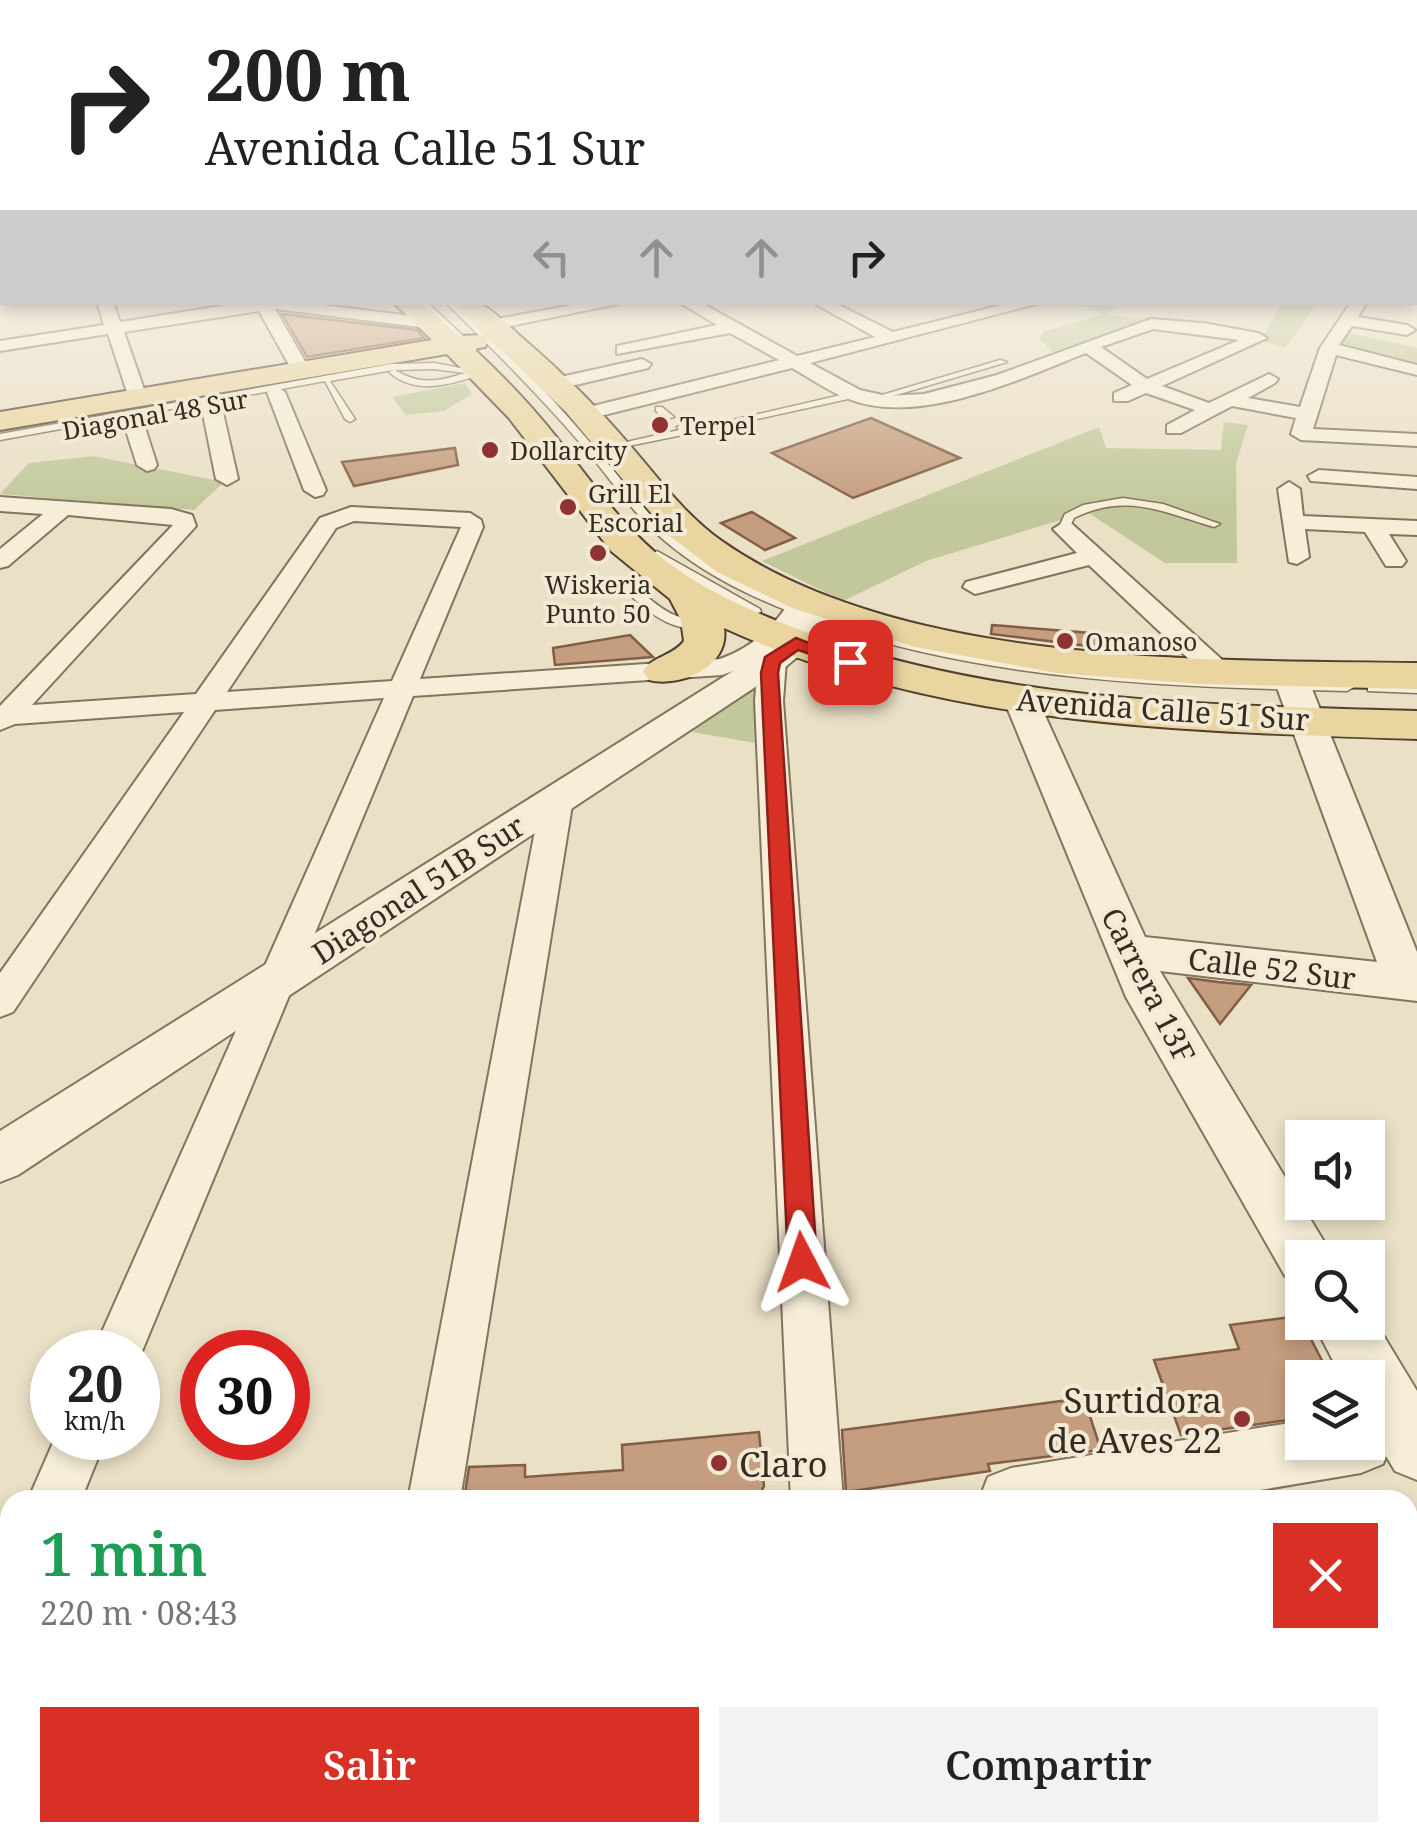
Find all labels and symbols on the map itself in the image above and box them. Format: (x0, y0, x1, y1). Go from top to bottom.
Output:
street label: Diagonal 48 Sur (59, 381, 251, 447)
place label: Terpel (680, 408, 756, 442)
marker: Terpel (649, 414, 671, 436)
place label: Dollarcity (510, 433, 628, 467)
marker: Dollarcity (479, 439, 501, 461)
place label: Grill El Escorial (588, 476, 683, 539)
marker: Grill El Escorial (557, 496, 579, 518)
marker: Wiskeria Punto 50 (587, 542, 609, 564)
place label: Wiskeria Punto 50 (545, 567, 651, 630)
pin (808, 620, 893, 705)
place label: Omanoso (1085, 624, 1198, 658)
marker: Omanoso (1054, 630, 1076, 652)
street label: Avenida Calle 51 Sur (1015, 678, 1311, 740)
street label: Diagonal 51B Sur (304, 805, 532, 973)
street label: Carrera 13F (1092, 900, 1206, 1070)
street label: Calle 52 Sur (1186, 937, 1358, 999)
position arrow (750, 1210, 854, 1314)
speed limit sign: 30 (180, 1330, 310, 1460)
place label: Surtidora de Aves 22 (1047, 1376, 1222, 1463)
marker: Surtidora de Aves 22 (1231, 1408, 1253, 1430)
place label: Claro (739, 1440, 828, 1487)
marker: Claro (708, 1452, 730, 1474)

